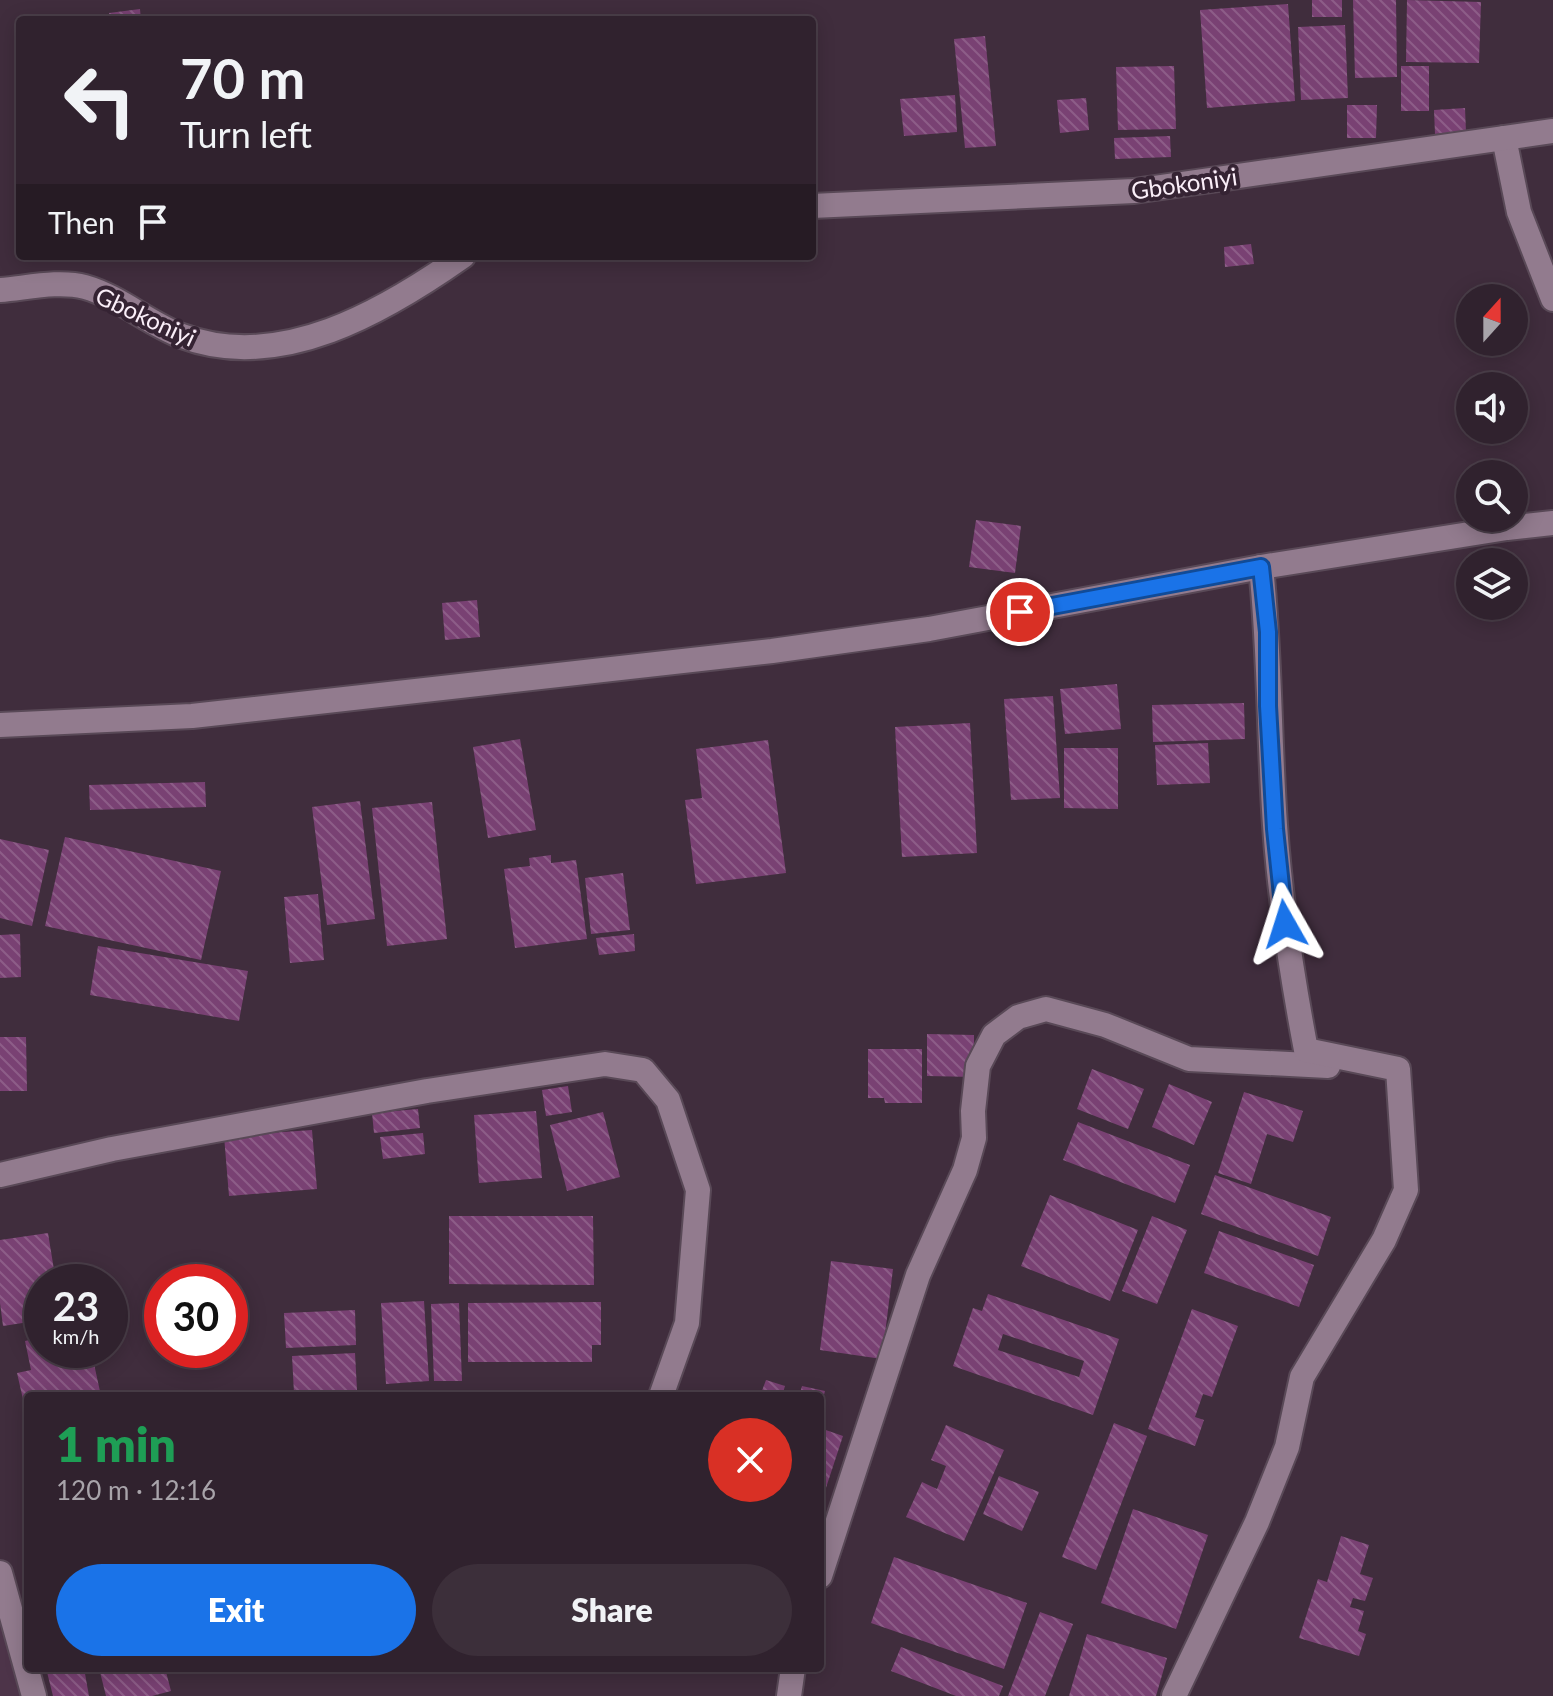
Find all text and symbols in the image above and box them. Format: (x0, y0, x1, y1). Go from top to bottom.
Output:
text: 70 m (180, 44, 305, 111)
icon: left (48, 48, 152, 152)
text: Turn left (180, 112, 312, 156)
street label: Gbokoniyi (1129, 161, 1239, 205)
icon: arrive (131, 200, 175, 244)
text: Then (48, 204, 115, 240)
street label: Gbokoniyi (91, 280, 201, 352)
north arrow (1456, 284, 1528, 356)
map controls (1456, 284, 1528, 620)
button: sound (1456, 372, 1528, 444)
button: search (1456, 460, 1528, 532)
button: layers (1456, 548, 1528, 620)
pin (986, 578, 1054, 646)
icon: arrive (998, 590, 1042, 634)
position arrow (1243, 882, 1327, 966)
speed limit sign: 30 (144, 1264, 248, 1368)
text: 23 (53, 1282, 99, 1330)
text: km/h (53, 1324, 99, 1348)
text: 1 min (56, 1415, 176, 1472)
button: close (708, 1418, 792, 1502)
text: 120 m · 12:16 (56, 1474, 216, 1506)
button: Exit (56, 1564, 416, 1656)
button: Share (432, 1564, 792, 1656)

